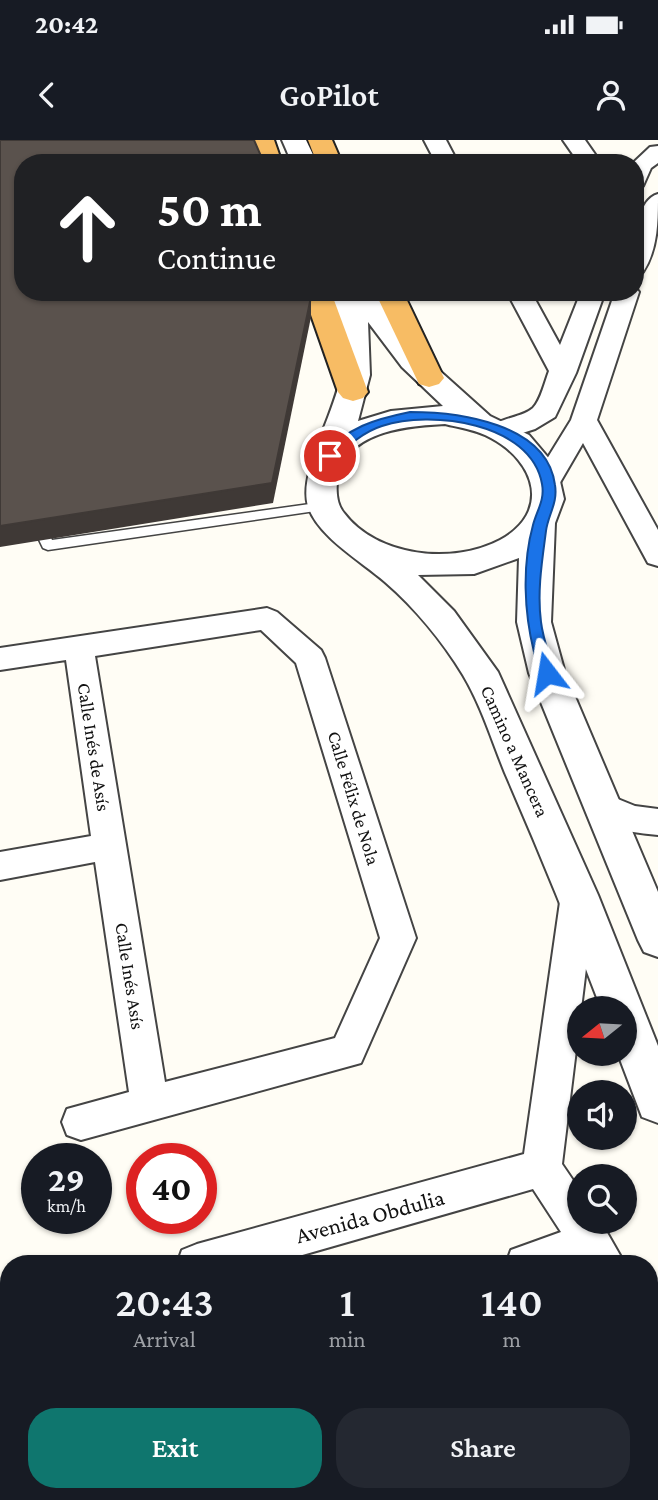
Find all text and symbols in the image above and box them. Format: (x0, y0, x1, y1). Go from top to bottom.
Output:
text: 20:42 (35, 10, 98, 39)
icon: back (28, 76, 66, 114)
icon: person (592, 76, 630, 114)
text: GoPilot (279, 77, 379, 113)
icon: ahead (42, 182, 133, 273)
text: 50 m (157, 182, 262, 237)
text: Continue (157, 240, 276, 276)
pin (300, 426, 360, 486)
icon: arrive (311, 437, 349, 475)
position arrow (510, 636, 584, 710)
street label: Calle Inés de Asís (73, 681, 115, 813)
street label: Camino a Mancera (477, 682, 554, 820)
street label: Calle Félix de Nola (324, 728, 384, 868)
street label: Calle Inés Asís (111, 921, 149, 1031)
north arrow (567, 996, 637, 1066)
map controls (567, 996, 637, 1234)
button: sound (567, 1080, 637, 1150)
speed limit sign: 40 (126, 1143, 217, 1234)
text: 29 (48, 1160, 85, 1199)
button: search (567, 1164, 637, 1234)
street label: Avenida Obdulia (293, 1184, 447, 1248)
text: km/h (47, 1196, 86, 1216)
text: 20:43 (115, 1278, 214, 1325)
text: 1 (340, 1278, 355, 1325)
text: 140 (481, 1278, 543, 1325)
text: Arrival (133, 1326, 196, 1352)
text: min (329, 1326, 366, 1352)
text: m (503, 1326, 521, 1352)
button: Exit (28, 1408, 322, 1488)
button: Share (336, 1408, 630, 1488)

